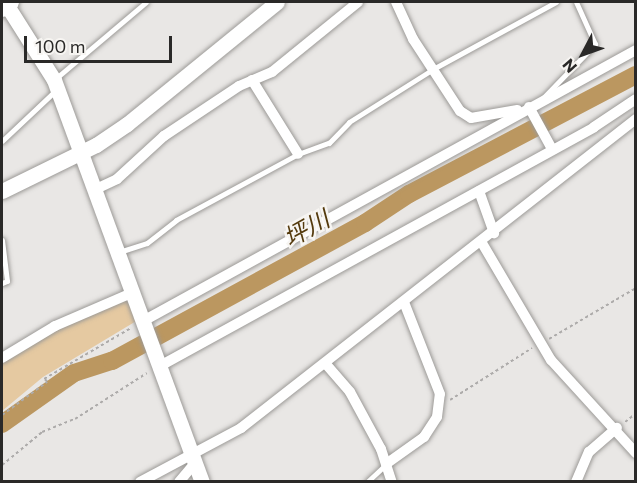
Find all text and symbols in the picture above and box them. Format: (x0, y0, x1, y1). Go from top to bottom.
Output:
scale bar (27, 24, 176, 62)
north arrow (553, 24, 613, 84)
text: 100 m (35, 35, 85, 57)
text: N (558, 55, 580, 77)
water label: 坪川 (278, 204, 334, 252)

